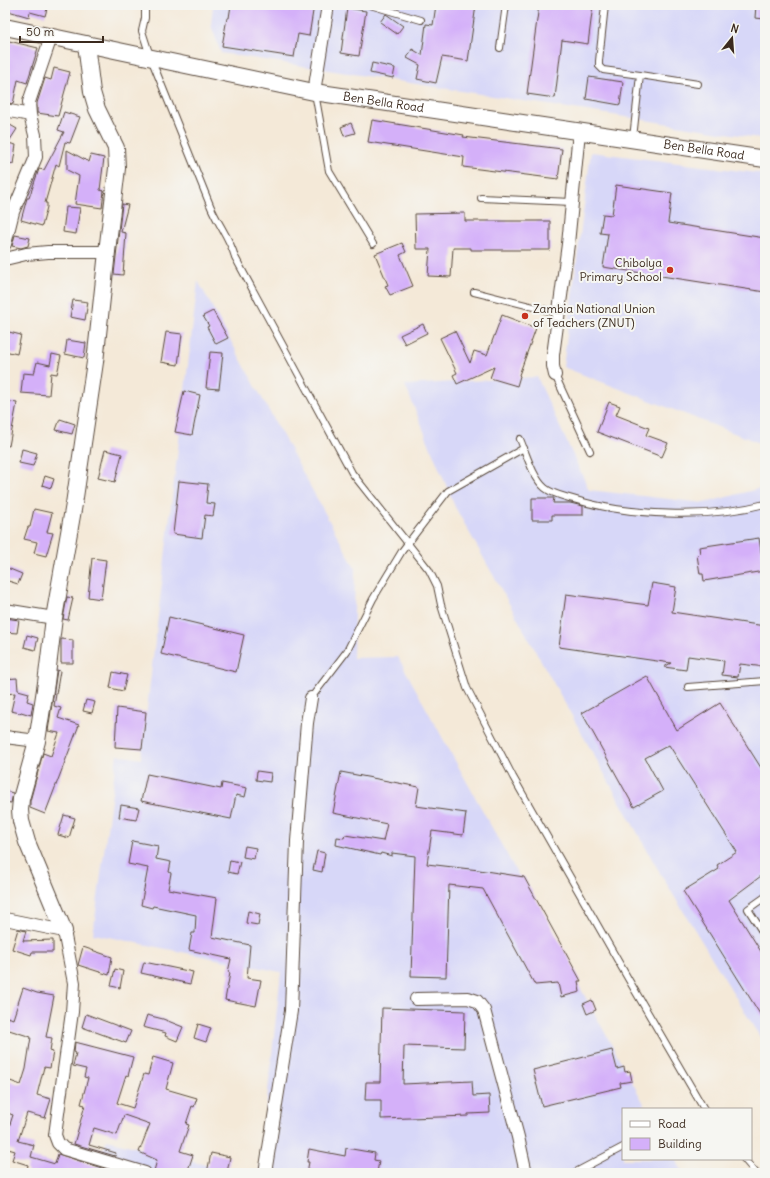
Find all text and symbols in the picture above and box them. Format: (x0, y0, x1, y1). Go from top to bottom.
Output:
scale bar (20, 18, 103, 44)
north arrow (712, 18, 752, 58)
text: N (729, 21, 741, 36)
text: 50 m (26, 24, 55, 39)
street label: Ben Bella Road (342, 88, 425, 115)
street label: Ben Bella Road (662, 136, 746, 163)
place label: Chibolya Primary School (579, 255, 662, 284)
marker: Chibolya Primary School (665, 265, 675, 275)
place label: Zambia National Union of Teachers (ZNUT) (533, 301, 655, 330)
marker: Zambia National Union of Teachers (ZNUT) (520, 311, 530, 321)
legend (622, 1108, 752, 1160)
text: Road (658, 1116, 686, 1131)
text: Building (658, 1136, 702, 1151)

